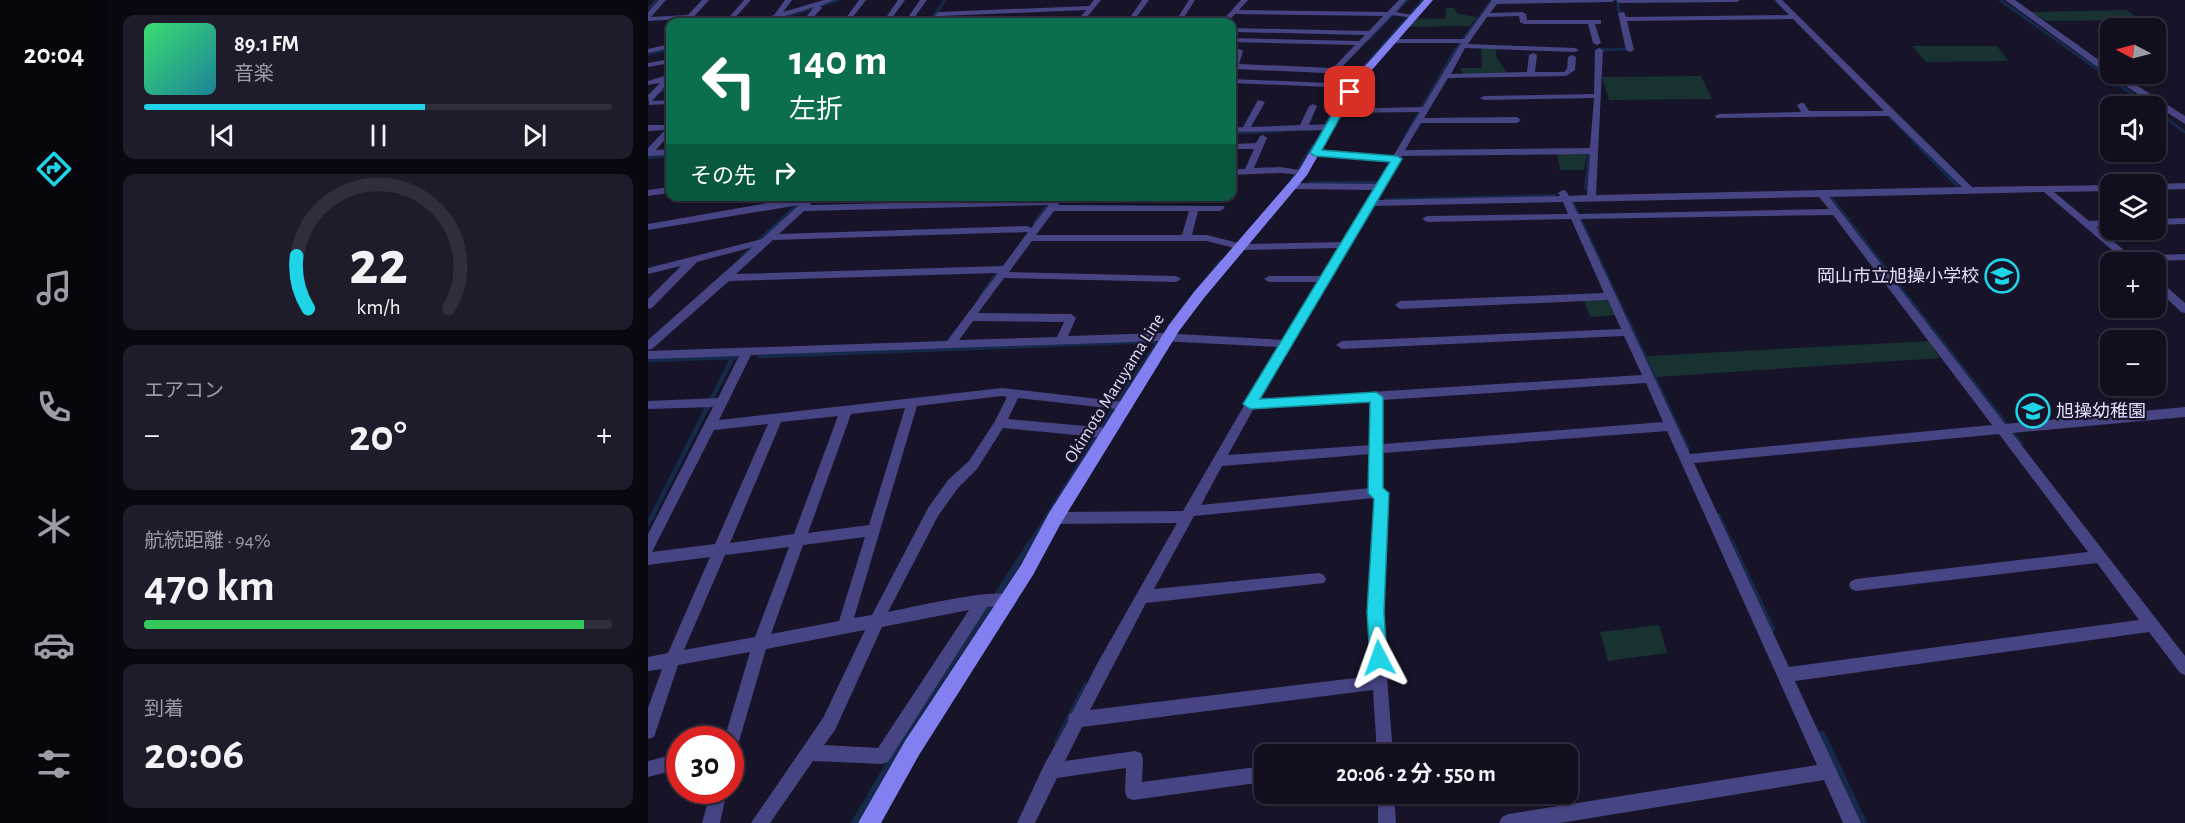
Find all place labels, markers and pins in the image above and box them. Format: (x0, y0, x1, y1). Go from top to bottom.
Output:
pin (1324, 66, 1375, 117)
school or university icon: 岡山市立旭操小学校 (1984, 258, 2020, 294)
place label: 岡山市立旭操小学校 (1817, 266, 1979, 286)
school or university icon: 旭操幼稚園 (2015, 393, 2051, 429)
place label: 旭操幼稚園 (2056, 401, 2146, 421)

